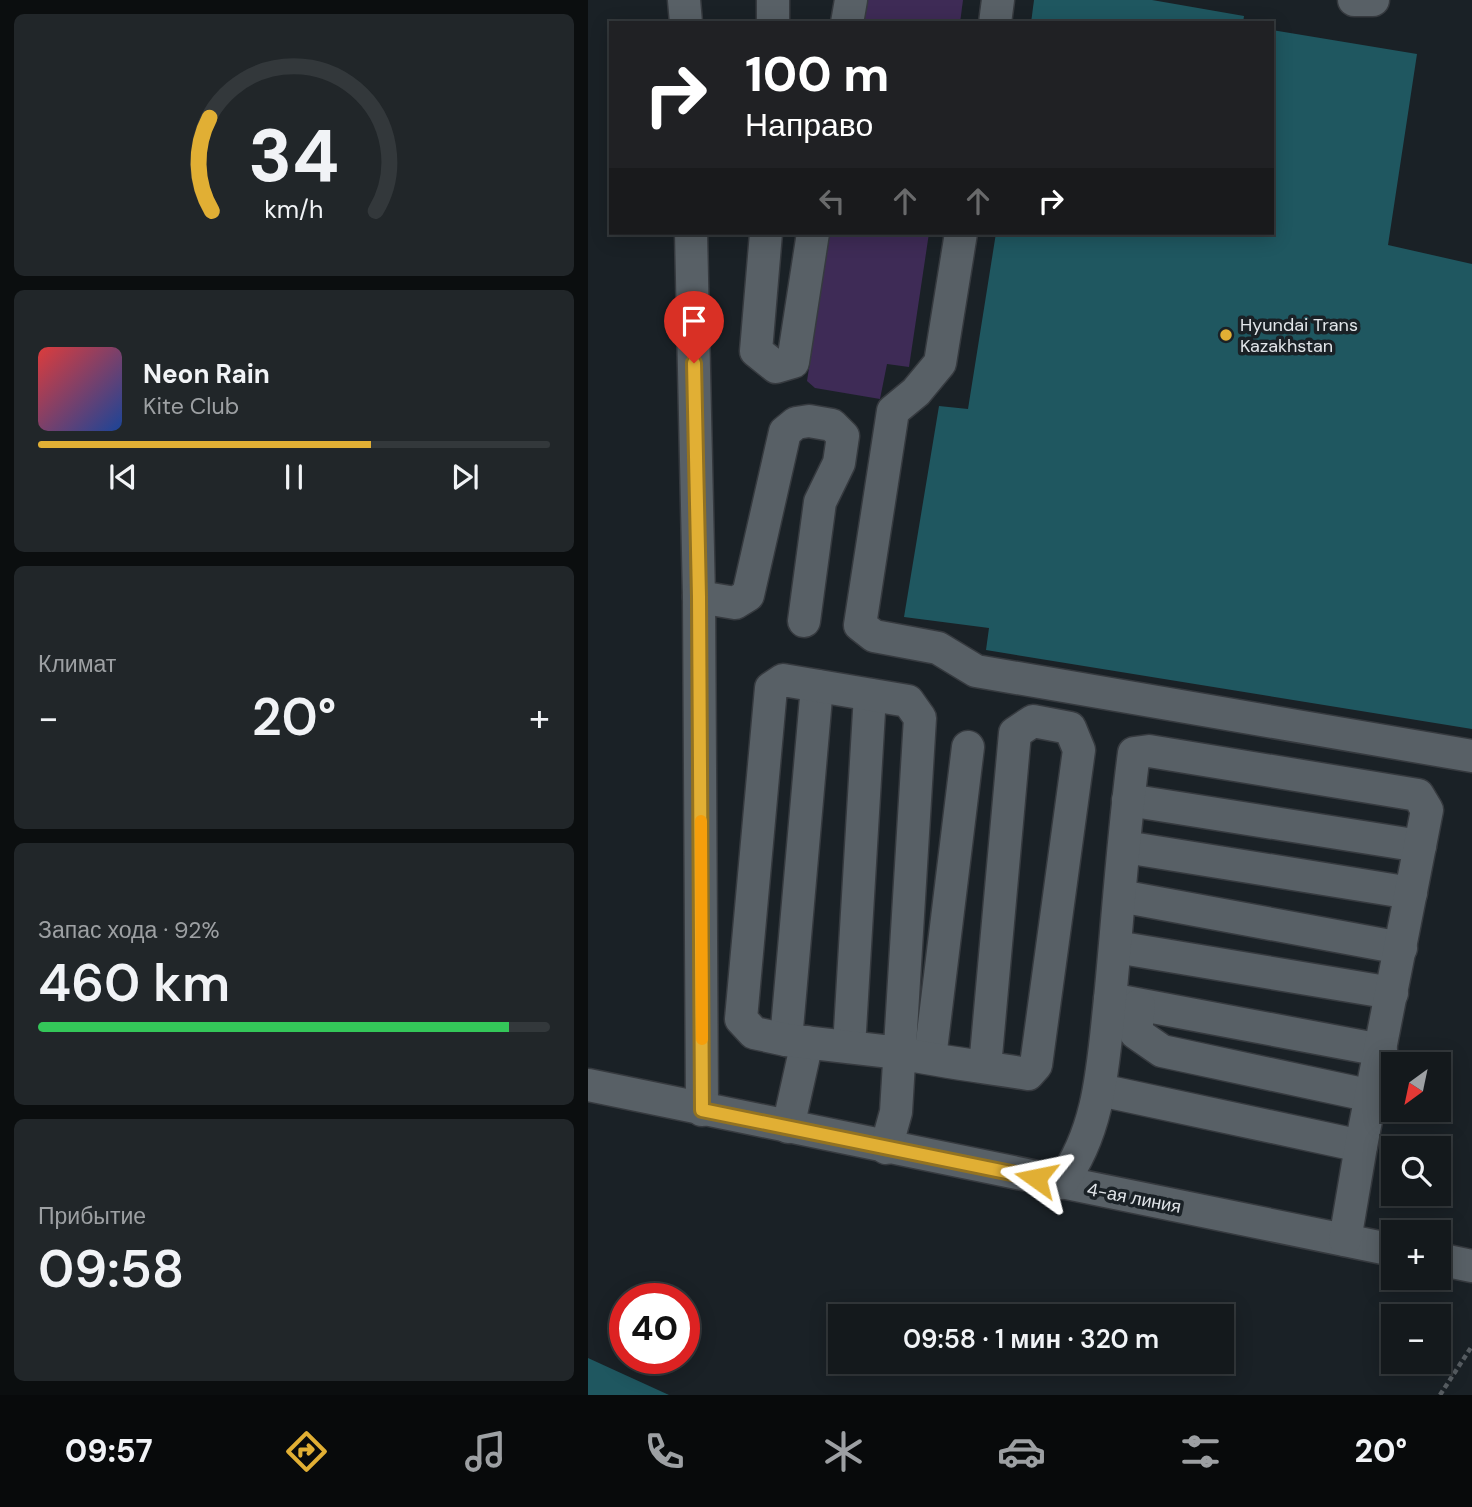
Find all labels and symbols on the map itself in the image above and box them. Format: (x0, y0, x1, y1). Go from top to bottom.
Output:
pin (664, 291, 724, 363)
place label: Hyundai Trans Kazakhstan (1240, 313, 1358, 358)
marker: Hyundai Trans Kazakhstan (1218, 327, 1234, 343)
north arrow (1381, 1052, 1451, 1122)
position arrow (999, 1141, 1073, 1215)
street label: 4-ая линия (1085, 1177, 1183, 1219)
speed limit sign: 40 (609, 1283, 700, 1374)

